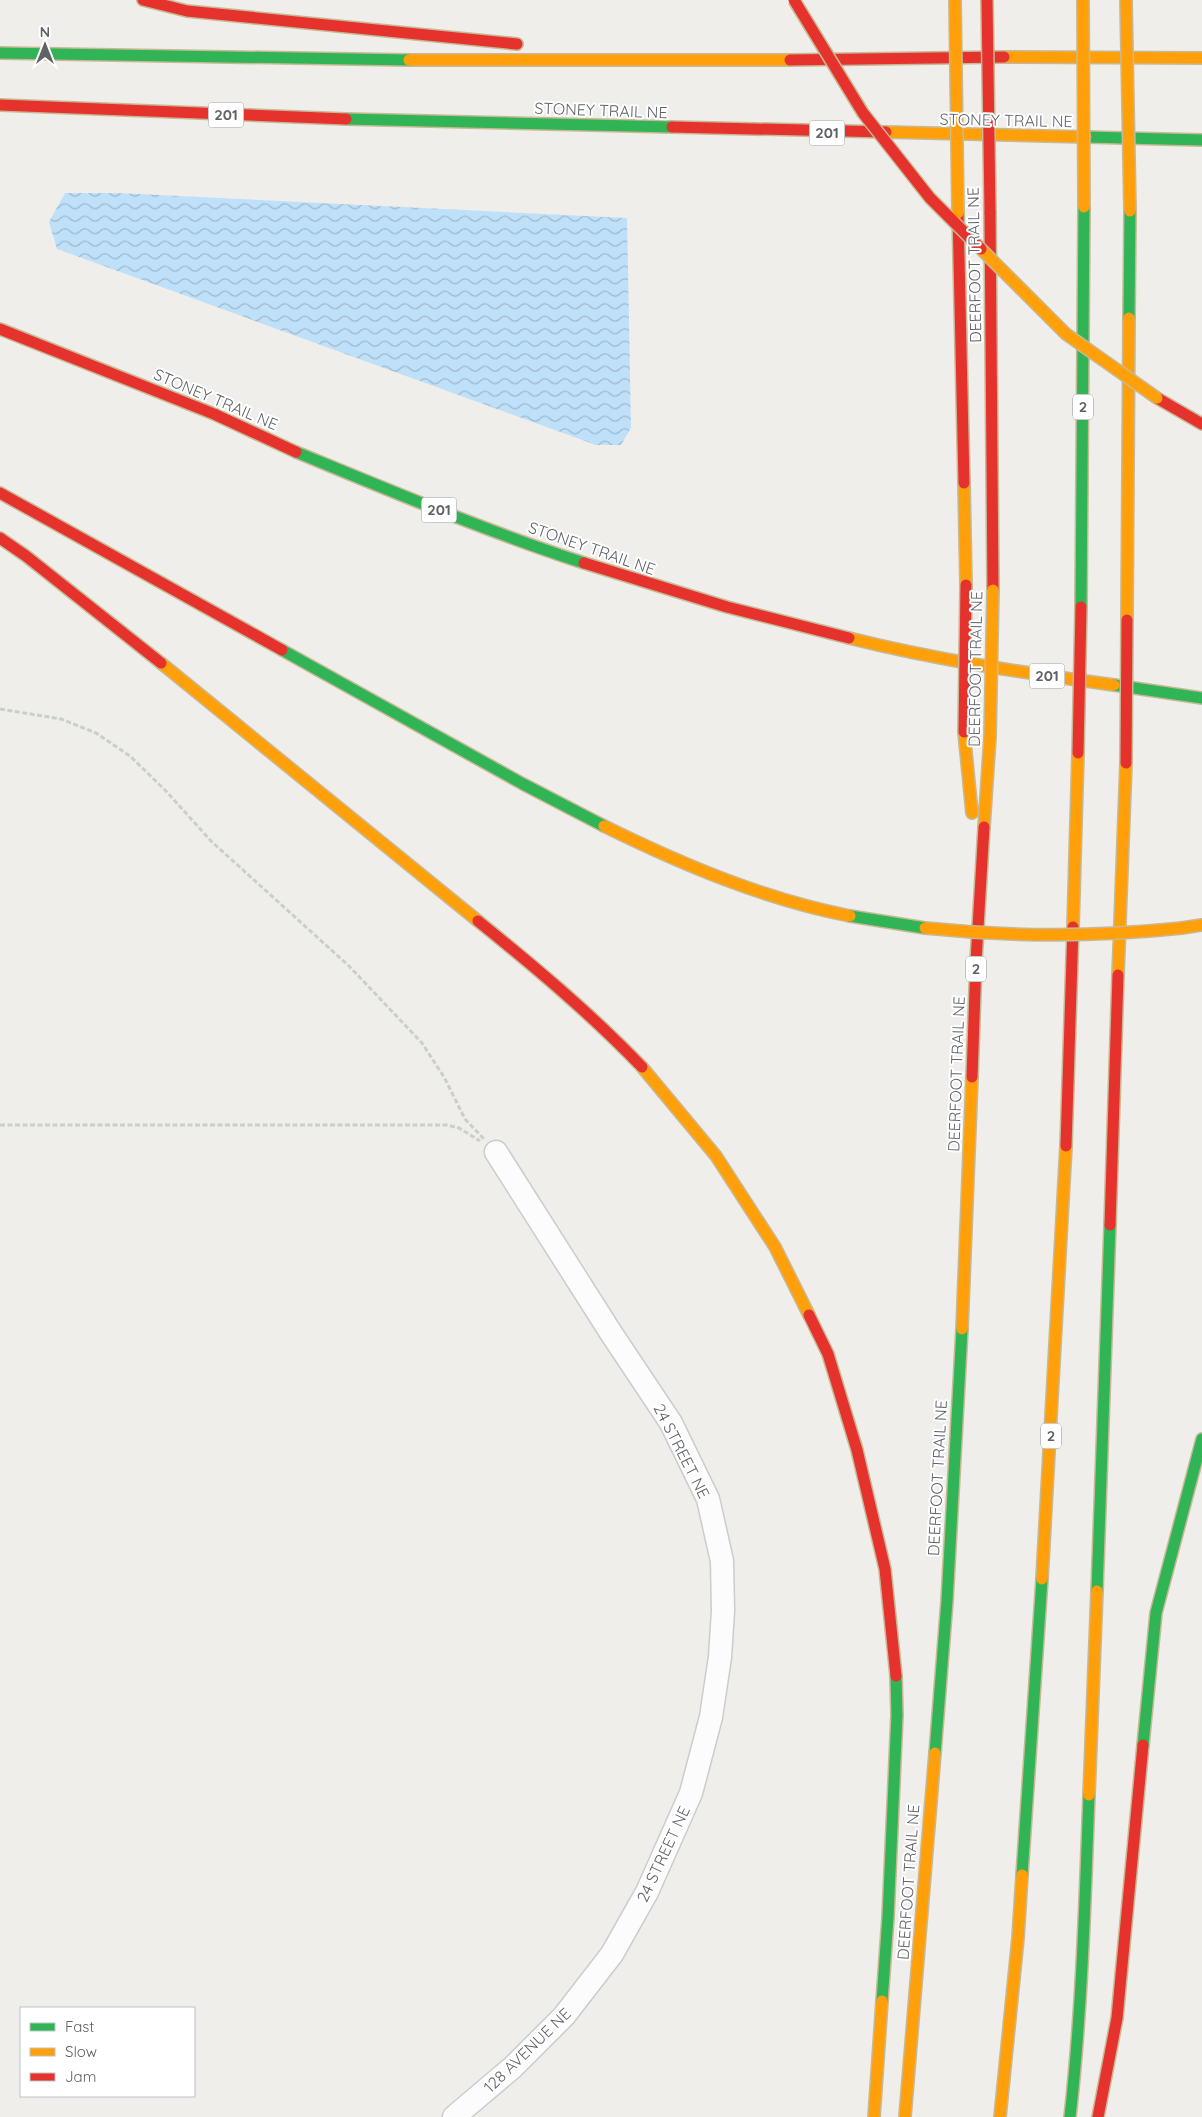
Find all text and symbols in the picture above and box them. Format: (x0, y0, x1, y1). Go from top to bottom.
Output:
north arrow (20, 20, 70, 70)
text: N (40, 23, 50, 41)
street label: STONEY TRAIL NE (534, 98, 668, 122)
road number: 201 (208, 102, 244, 128)
street label: STONEY TRAIL NE (939, 109, 1073, 131)
road number: 201 (810, 120, 844, 146)
street label: DEERFOOT TRAIL NE (963, 187, 985, 343)
street label: STONEY TRAIL NE (151, 364, 281, 434)
road number: 2 (1073, 394, 1093, 420)
road number: 201 (422, 498, 456, 522)
street label: STONEY TRAIL NE (526, 517, 658, 579)
street label: DEERFOOT TRAIL NE (964, 591, 986, 747)
road number: 201 (1030, 664, 1064, 688)
road number: 2 (966, 956, 986, 982)
street label: DEERFOOT TRAIL NE (943, 996, 969, 1152)
street label: 24 STREET NE (650, 1400, 714, 1502)
street label: DEERFOOT TRAIL NE (923, 1400, 951, 1556)
road number: 2 (1041, 1424, 1061, 1448)
street label: 24 STREET NE (632, 1803, 694, 1905)
street label: DEERFOOT TRAIL NE (893, 1804, 923, 1960)
street label: 128 AVENUE NE (479, 2003, 575, 2097)
legend (20, 2007, 195, 2097)
text: Fast (65, 2017, 94, 2036)
text: Slow (65, 2042, 97, 2061)
text: Jam (65, 2067, 96, 2086)

